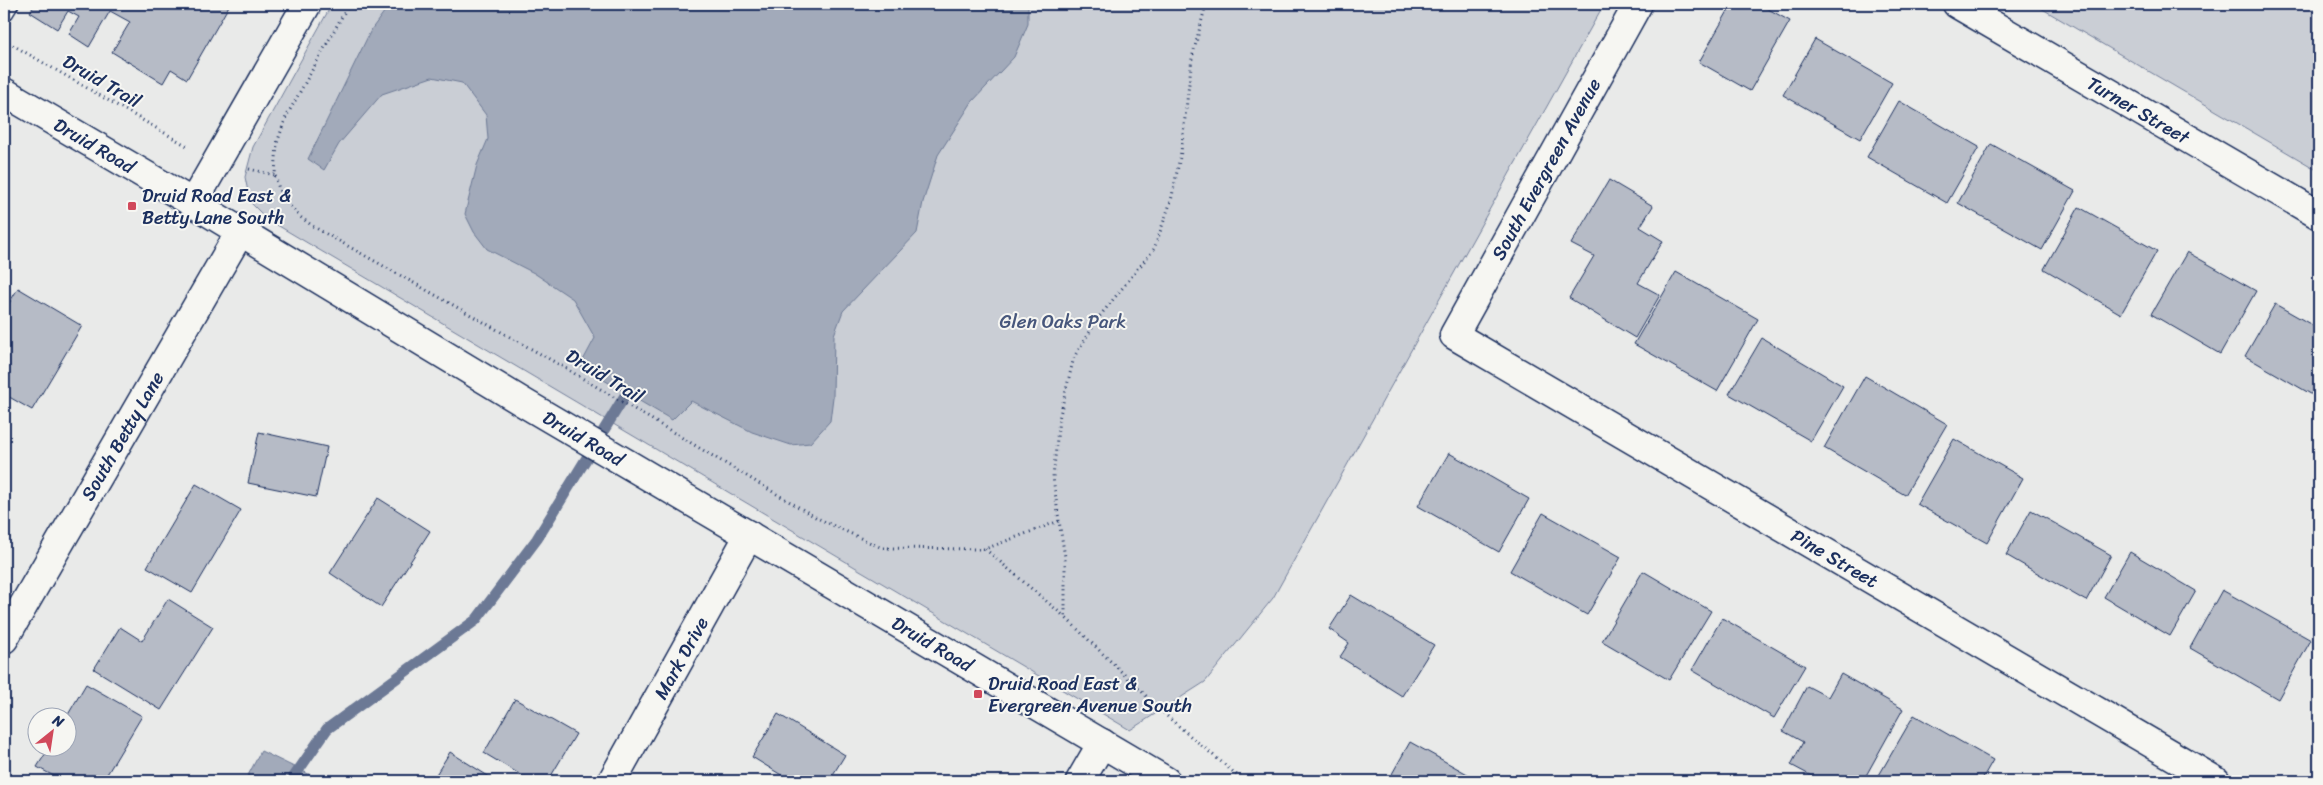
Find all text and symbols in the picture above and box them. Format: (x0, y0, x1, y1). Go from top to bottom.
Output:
street label: Druid Trail (56, 45, 148, 117)
street label: Turner Street (2081, 67, 2197, 153)
street label: South Evergreen Avenue (1482, 72, 1610, 266)
street label: Druid Road (47, 108, 143, 183)
place label: Druid Road East & Betty Lane South (142, 179, 291, 234)
marker: Druid Road East & Betty Lane South (126, 200, 138, 212)
park label: Glen Oaks Park (1000, 305, 1126, 338)
street label: Druid Trail (559, 340, 651, 413)
street label: South Betty Lane (71, 364, 173, 507)
street label: Druid Road (536, 401, 632, 476)
street label: Pine Street (1785, 519, 1885, 597)
street label: Druid Road (885, 606, 981, 682)
street label: Mark Drive (644, 610, 717, 705)
place label: Druid Road East & Evergreen Avenue South (988, 667, 1192, 722)
marker: Druid Road East & Evergreen Avenue South (972, 688, 984, 700)
text: N (47, 707, 69, 735)
north arrow (28, 708, 78, 758)

